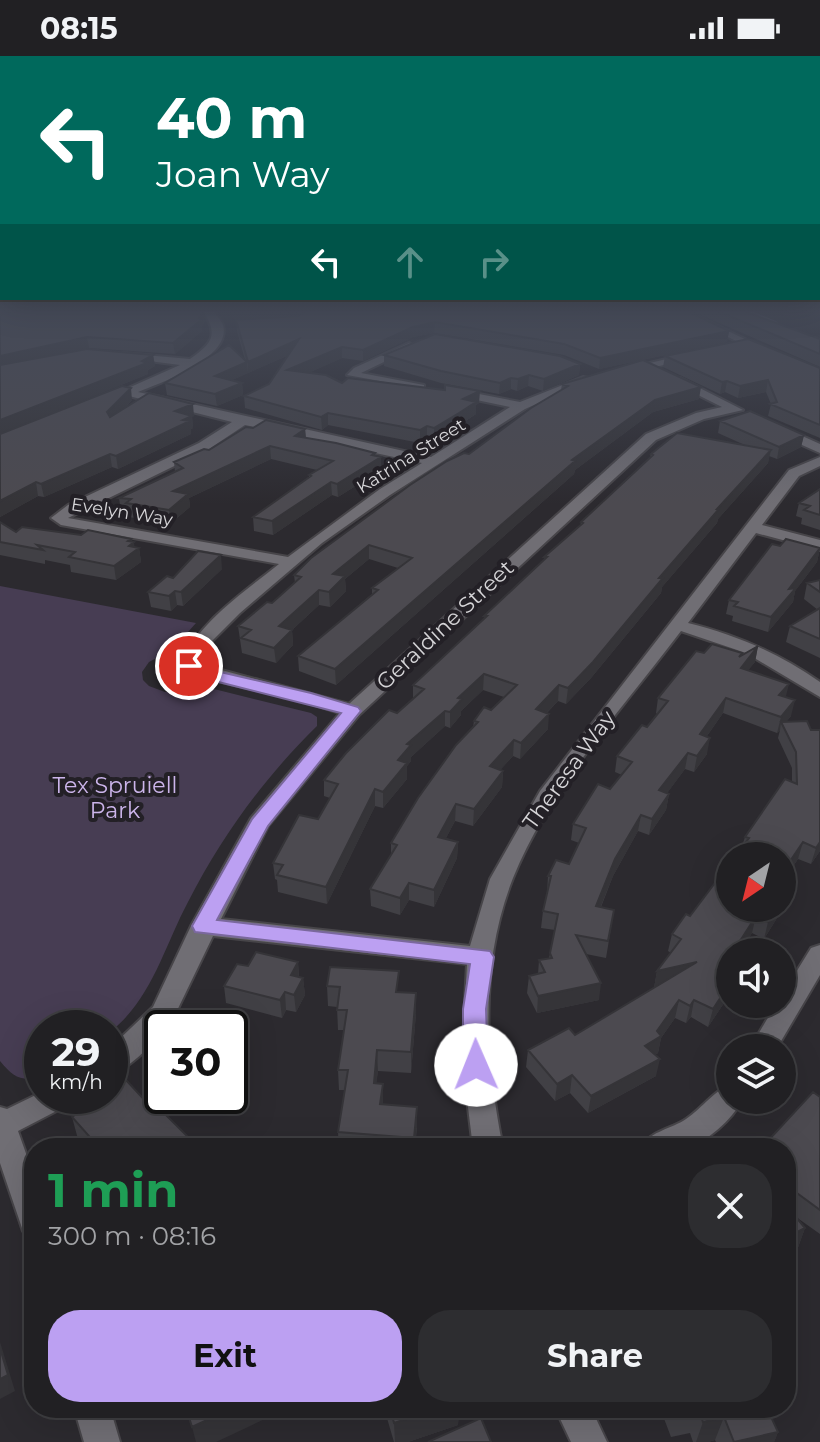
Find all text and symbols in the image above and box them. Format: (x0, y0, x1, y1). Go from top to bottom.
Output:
text: 08:15 (40, 10, 118, 47)
text: 40 m (156, 84, 307, 152)
icon: left (24, 88, 128, 192)
text: Joan Way (156, 152, 330, 196)
icon: left (304, 240, 348, 284)
icon: ahead (388, 240, 432, 284)
icon: right (472, 240, 516, 284)
street label: Katrina Street (352, 414, 470, 498)
street label: Evelyn Way (70, 493, 175, 531)
street label: Geraldine Street (371, 554, 519, 696)
pin (155, 632, 223, 700)
icon: arrive (167, 644, 211, 688)
street label: Theresa Way (517, 705, 621, 834)
park label: Tex Spruiell Park (53, 772, 177, 824)
north arrow (716, 842, 796, 922)
map controls (716, 842, 796, 1114)
button: sound (716, 938, 796, 1018)
speed limit sign: 30 (144, 1010, 248, 1114)
position arrow (434, 1023, 518, 1107)
text: 29 (51, 1027, 101, 1076)
button: layers (716, 1034, 796, 1114)
text: km/h (49, 1070, 103, 1094)
text: 1 min (48, 1161, 178, 1219)
button: close (688, 1164, 772, 1248)
text: 300 m · 08:16 (48, 1220, 216, 1252)
button: Exit (48, 1310, 402, 1402)
button: Share (418, 1310, 772, 1402)

